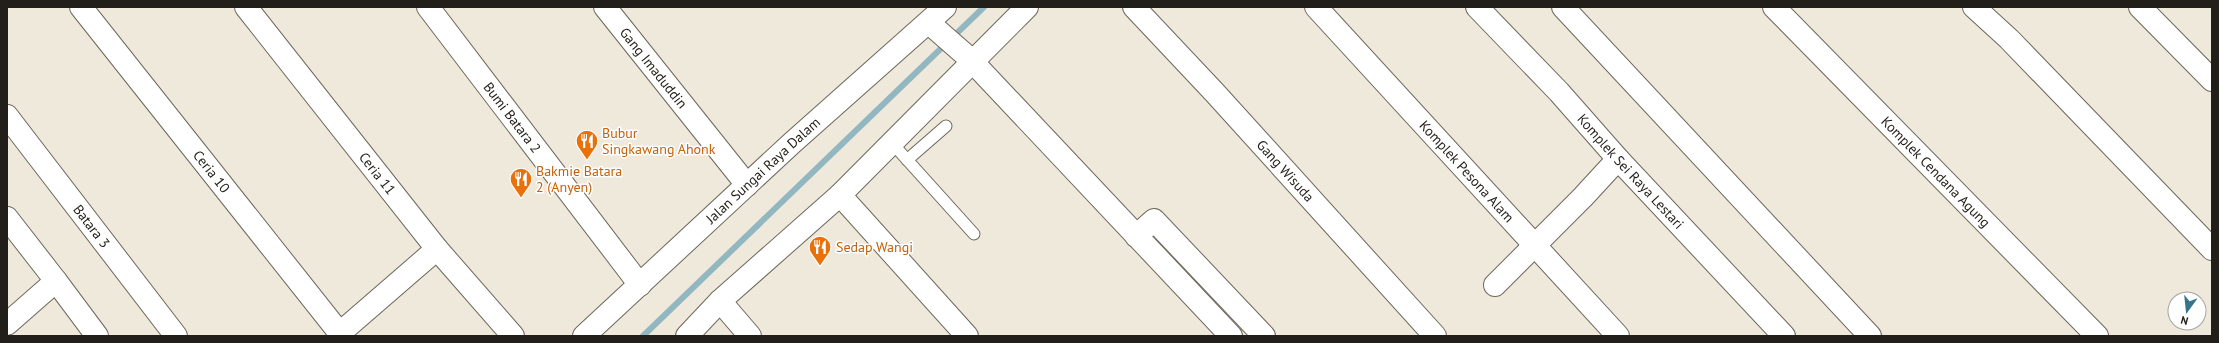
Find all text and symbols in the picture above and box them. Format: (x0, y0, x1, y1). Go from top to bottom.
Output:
street label: Gang Imaduddin (616, 24, 691, 112)
street label: Bumi Batara 2 (479, 78, 545, 157)
street label: Komplek Sei Raya Lestari (1573, 110, 1688, 233)
street label: Komplek Cendana Agung (1877, 112, 1994, 231)
street label: Jalan Sungai Raya Dalam (701, 113, 824, 228)
street label: Komplek Pesona Alam (1416, 117, 1518, 226)
place label: Bubur Singkawang Ahonk (602, 124, 716, 158)
restaurant icon: Bubur Singkawang Ahonk (574, 128, 600, 161)
street label: Gang Wisuda (1253, 136, 1318, 206)
street label: Ceria 10 (189, 147, 234, 197)
street label: Ceria 11 (355, 149, 400, 198)
place label: Bakmie Batara 2 (Anyen) (536, 162, 622, 196)
restaurant icon: Bakmie Batara 2 (Anyen) (508, 166, 534, 199)
street label: Batara 3 (69, 201, 114, 252)
restaurant icon: Sedap Wangi (807, 234, 833, 267)
place label: Sedap Wangi (836, 238, 913, 256)
north arrow (2167, 291, 2207, 331)
text: N (2179, 313, 2190, 328)

